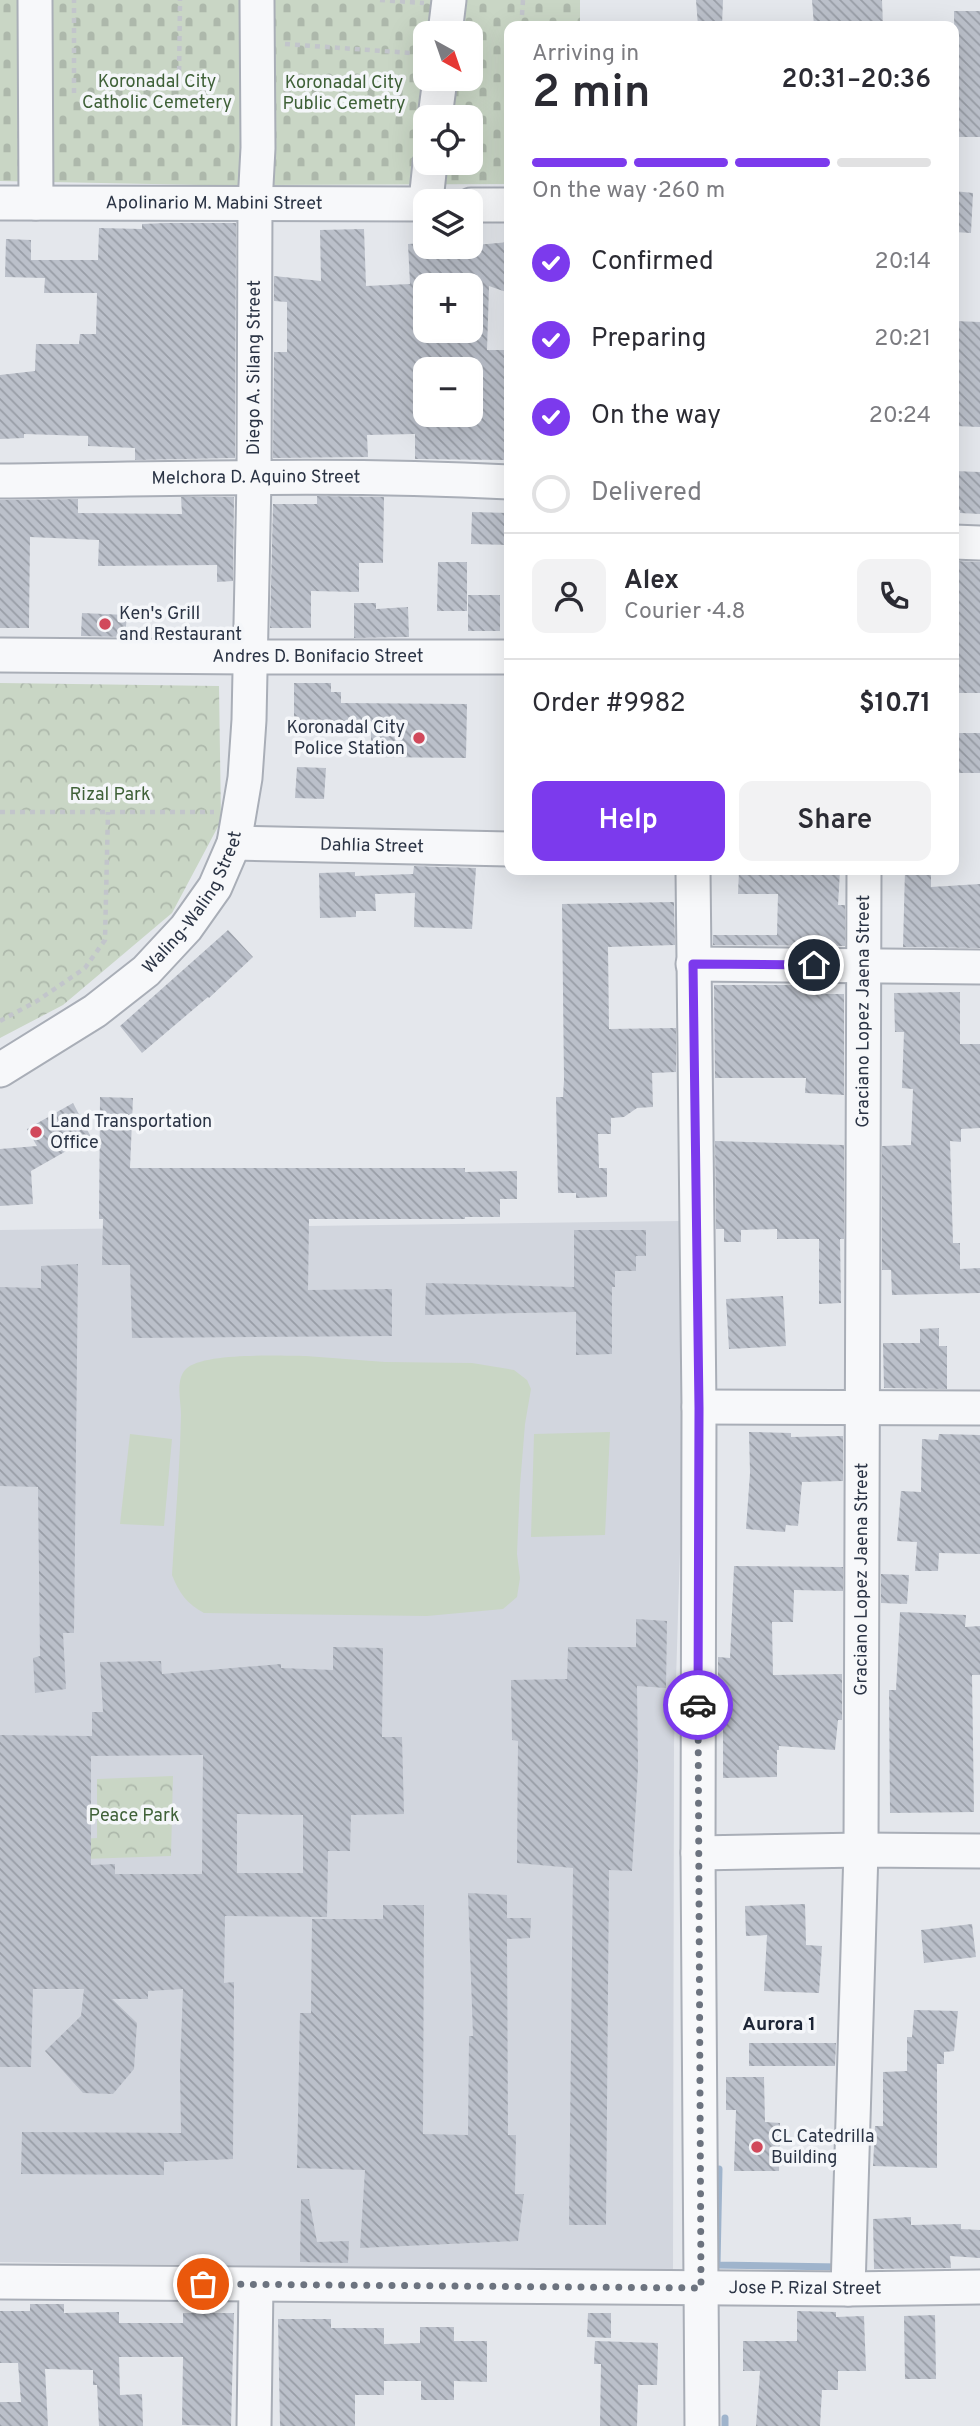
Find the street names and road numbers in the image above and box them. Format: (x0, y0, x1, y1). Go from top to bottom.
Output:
street label: Apolinario M. Mabini Street (105, 192, 323, 215)
street label: Diego A. Silang Street (243, 280, 266, 455)
street label: Melchora D. Aquino Street (151, 466, 361, 490)
street label: Andres D. Bonifacio Street (212, 645, 424, 669)
street label: Waling-Waling Street (138, 829, 247, 979)
street label: Dahlia Street (320, 833, 424, 859)
street label: Graciano Lopez Jaena Street (852, 895, 875, 1128)
street label: Graciano Lopez Jaena Street (850, 1463, 874, 1696)
street label: Jose P. Rizal Street (728, 2277, 882, 2301)

